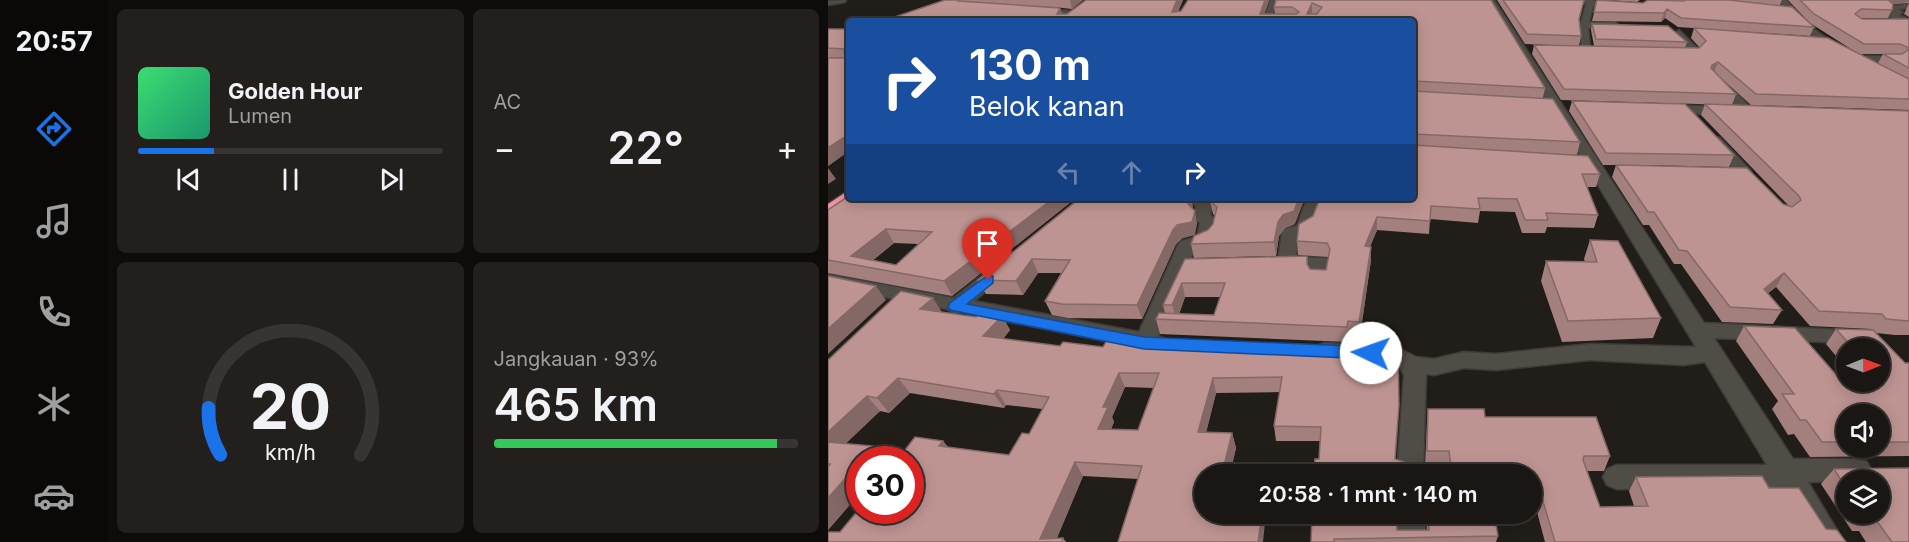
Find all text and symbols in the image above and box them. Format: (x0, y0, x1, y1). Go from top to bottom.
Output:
text: 20:57 (15, 25, 93, 58)
text: 130 m (969, 39, 1091, 90)
icon: right (870, 42, 948, 120)
text: Golden Hour (228, 78, 362, 104)
text: AC (494, 90, 521, 114)
text: Belok kanan (969, 90, 1125, 123)
text: Lumen (228, 104, 292, 128)
icon: directions (33, 108, 75, 150)
text: 22° (607, 120, 684, 175)
text: − (494, 128, 515, 168)
text: + (776, 128, 798, 168)
icon: left (1052, 156, 1085, 189)
icon: ahead (1115, 156, 1148, 189)
icon: right (1178, 156, 1211, 189)
icon: previous (172, 163, 205, 196)
icon: pause (274, 163, 307, 196)
icon: next (375, 163, 408, 196)
icon: music (33, 200, 75, 242)
pin (962, 218, 1013, 280)
icon: arrive (971, 227, 1004, 260)
icon: phone (33, 291, 75, 333)
position arrow (1339, 321, 1403, 385)
north arrow (1836, 338, 1890, 392)
map controls (1836, 338, 1890, 524)
text: Jangkauan · 93% (494, 347, 659, 371)
text: 20 (250, 369, 331, 444)
text: 465 km (494, 377, 658, 432)
icon: climate (33, 383, 75, 425)
button: sound (1836, 404, 1890, 458)
text: km/h (265, 439, 316, 465)
speed limit sign: 30 (846, 446, 924, 524)
button: layers (1836, 470, 1890, 524)
icon: car (33, 475, 75, 517)
text: 20:58 · 1 mnt · 140 m (1258, 481, 1478, 507)

